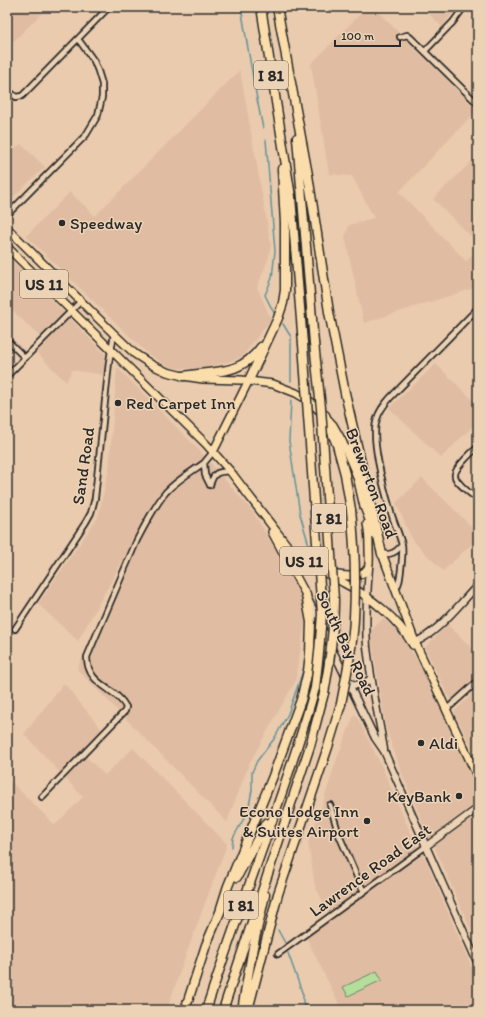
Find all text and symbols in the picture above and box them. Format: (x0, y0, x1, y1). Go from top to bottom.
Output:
scale bar (335, 22, 400, 48)
text: 100 m (341, 29, 374, 43)
road number: I 81 (254, 61, 288, 89)
place label: Speedway (70, 213, 142, 233)
marker: Speedway (57, 218, 67, 228)
road number: US 11 (20, 270, 68, 298)
place label: Red Carpet Inn (126, 393, 236, 413)
marker: Red Carpet Inn (113, 398, 123, 408)
street label: Sand Road (68, 425, 98, 506)
street label: Brewerton Road (342, 425, 403, 542)
road number: I 81 (312, 504, 346, 532)
road number: US 11 (280, 547, 328, 575)
street label: South Bay Road (312, 587, 380, 700)
place label: Aldi (429, 733, 458, 753)
marker: Aldi (416, 738, 426, 748)
place label: KeyBank (387, 786, 451, 806)
marker: KeyBank (454, 791, 464, 801)
place label: Econo Lodge Inn & Suites Airport (239, 801, 359, 841)
marker: Econo Lodge Inn & Suites Airport (362, 816, 372, 826)
street label: Lawrence Road East (305, 819, 435, 921)
road number: I 81 (224, 891, 258, 919)

